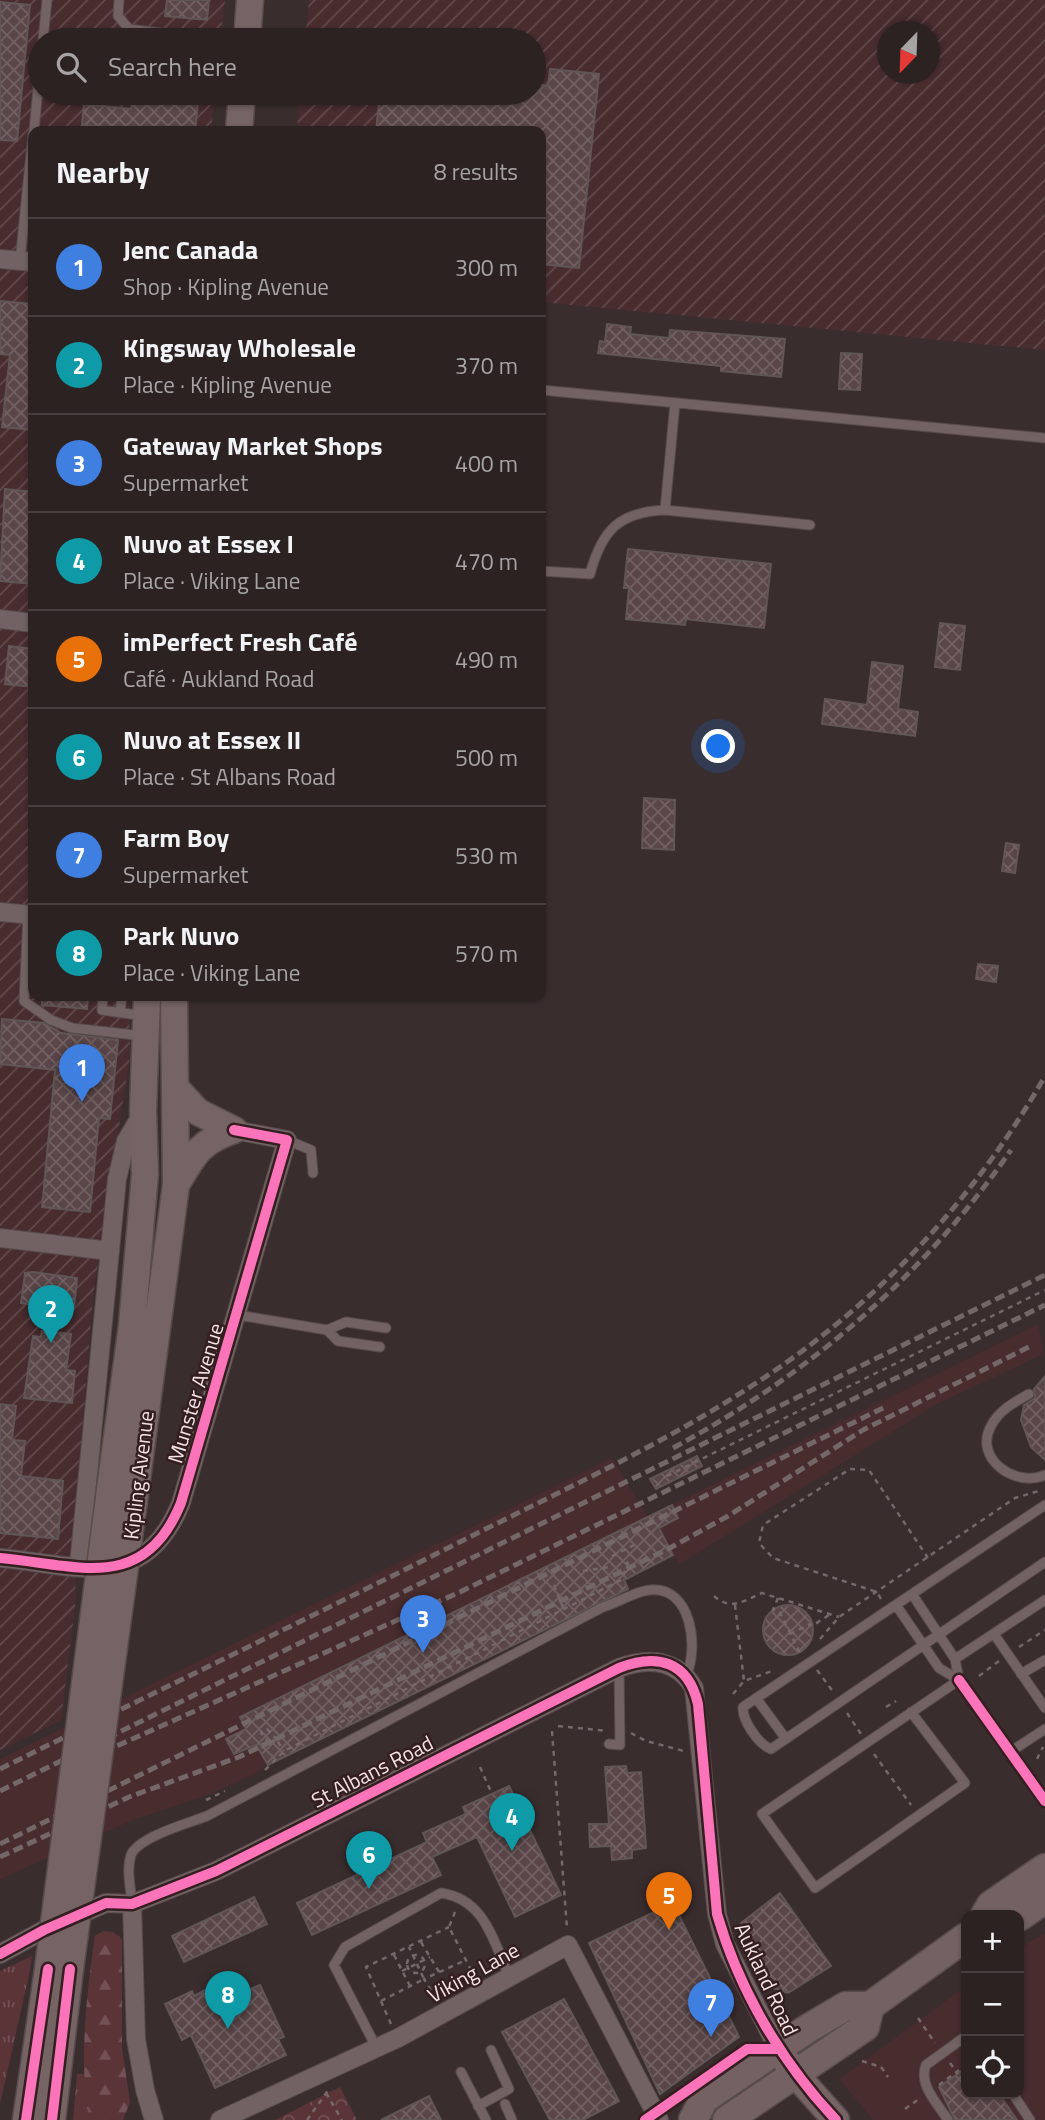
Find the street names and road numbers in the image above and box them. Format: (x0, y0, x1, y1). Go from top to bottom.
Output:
street label: Munster Avenue (158, 1319, 232, 1467)
street label: Kipling Avenue (114, 1409, 162, 1541)
street label: St Albans Road (305, 1726, 439, 1816)
street label: Aukland Road (727, 1917, 807, 2041)
street label: Viking Lane (421, 1934, 525, 2010)

